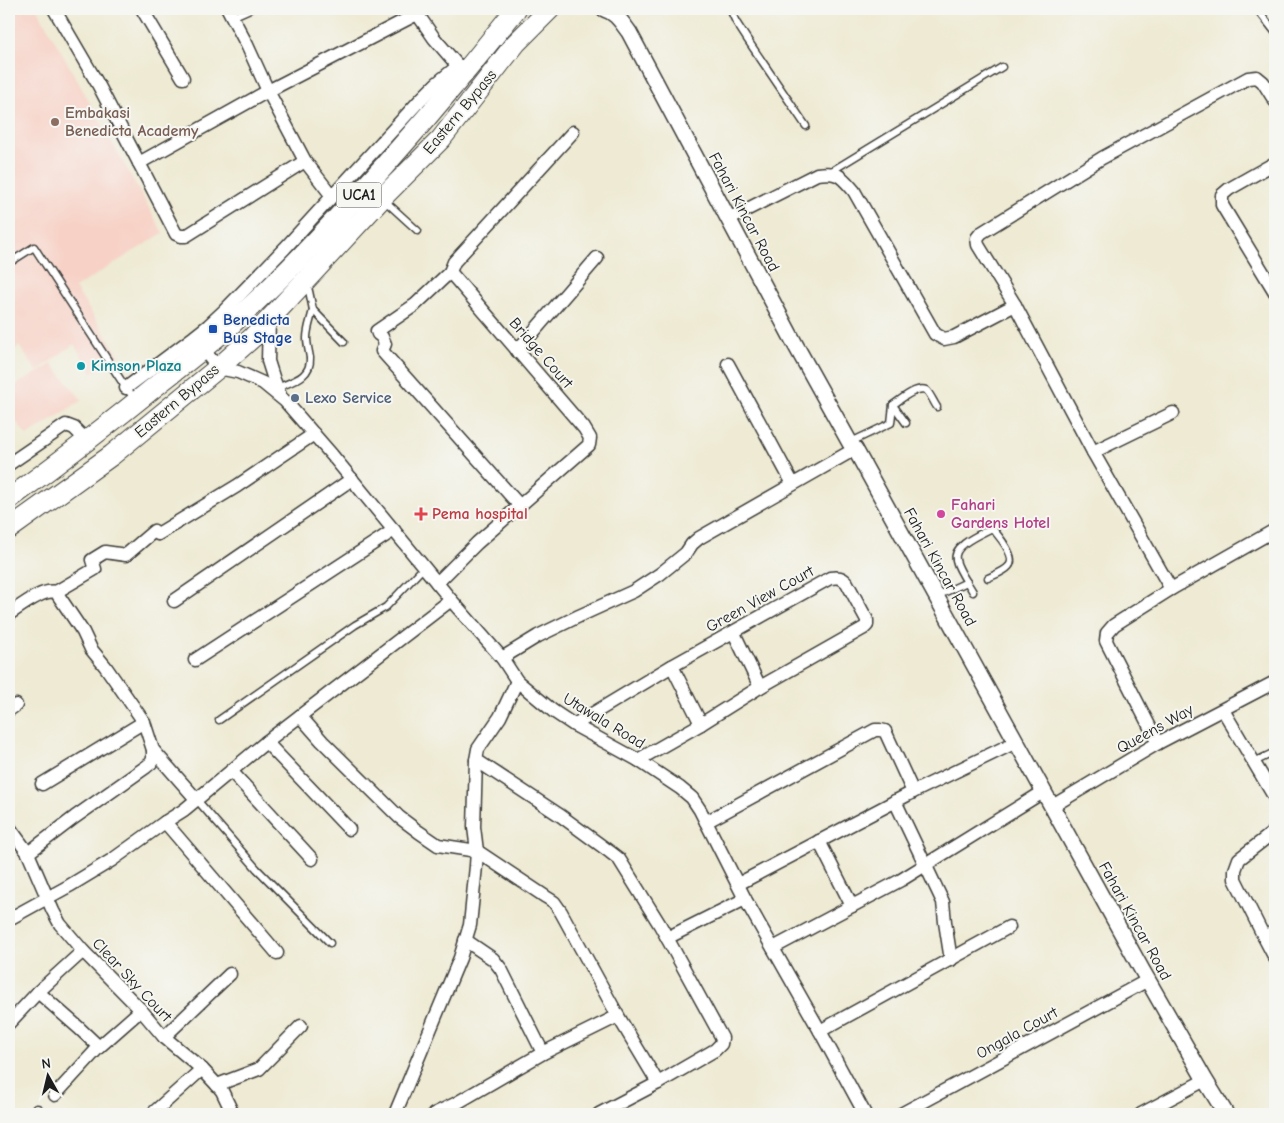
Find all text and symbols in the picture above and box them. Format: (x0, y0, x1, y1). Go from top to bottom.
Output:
street label: Eastern Bypass (420, 66, 501, 158)
place label: Embakasi Benedicta Academy (65, 104, 199, 140)
marker: Embakasi Benedicta Academy (49, 116, 61, 128)
street label: Fahari Kincar Road (705, 149, 783, 275)
road number: UCA1 (336, 182, 382, 208)
place label: Benedicta Bus Stage (223, 311, 292, 347)
street label: Bridge Court (505, 314, 577, 392)
marker: Benedicta Bus Stage (207, 323, 219, 335)
place label: Kimson Plaza (91, 357, 182, 375)
marker: Kimson Plaza (75, 360, 87, 372)
street label: Eastern Bypass (131, 360, 223, 441)
place label: Lexo Service (305, 389, 392, 407)
marker: Lexo Service (289, 392, 301, 404)
place label: Fahari Gardens Hotel (951, 496, 1050, 532)
place label: Pema hospital (432, 505, 528, 523)
street label: Fahari Kincar Road (900, 505, 980, 629)
marker: Pema hospital (414, 507, 428, 521)
marker: Fahari Gardens Hotel (935, 508, 947, 520)
street label: Green View Court (703, 562, 817, 636)
street label: Utawala Road (560, 689, 648, 753)
street label: Queens Way (1114, 700, 1197, 757)
street label: Fahari Kincar Road (1095, 859, 1175, 983)
street label: Clear Sky Court (89, 934, 176, 1026)
street label: Ongala Court (973, 1003, 1061, 1063)
north arrow (22, 1050, 72, 1100)
text: N (41, 1055, 52, 1073)

